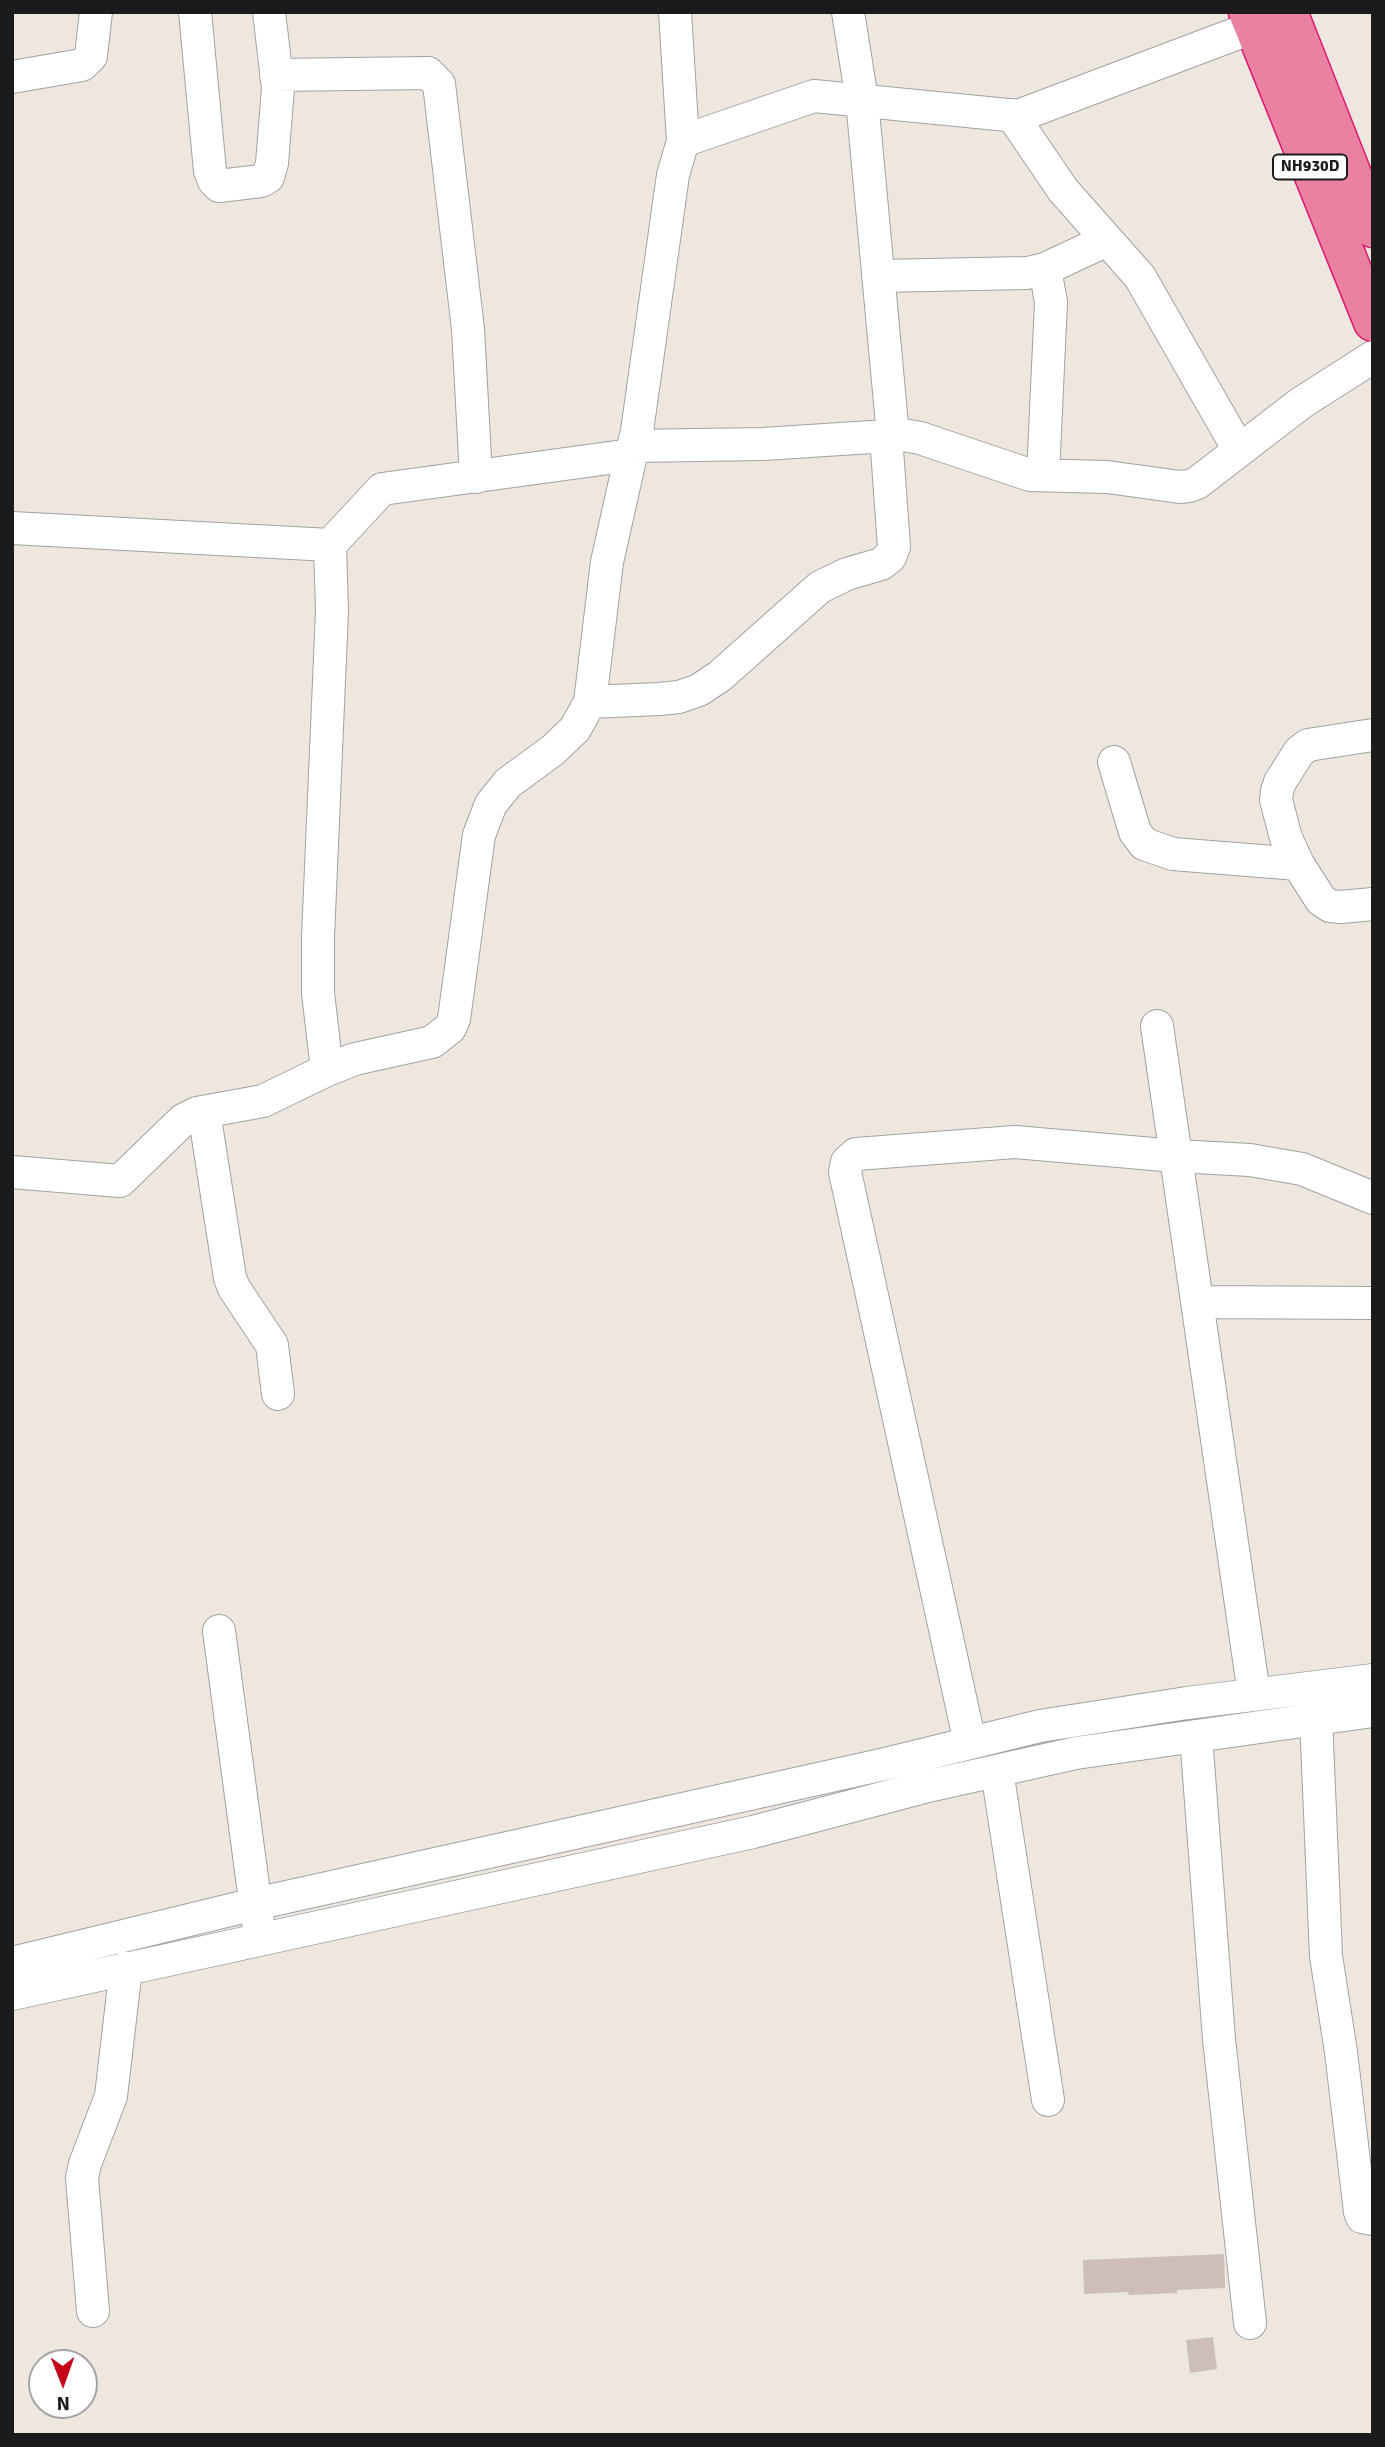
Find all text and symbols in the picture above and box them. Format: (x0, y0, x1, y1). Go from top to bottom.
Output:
road number: NH930D (1273, 154, 1347, 180)
north arrow (28, 2349, 98, 2419)
text: N (57, 2391, 70, 2415)

